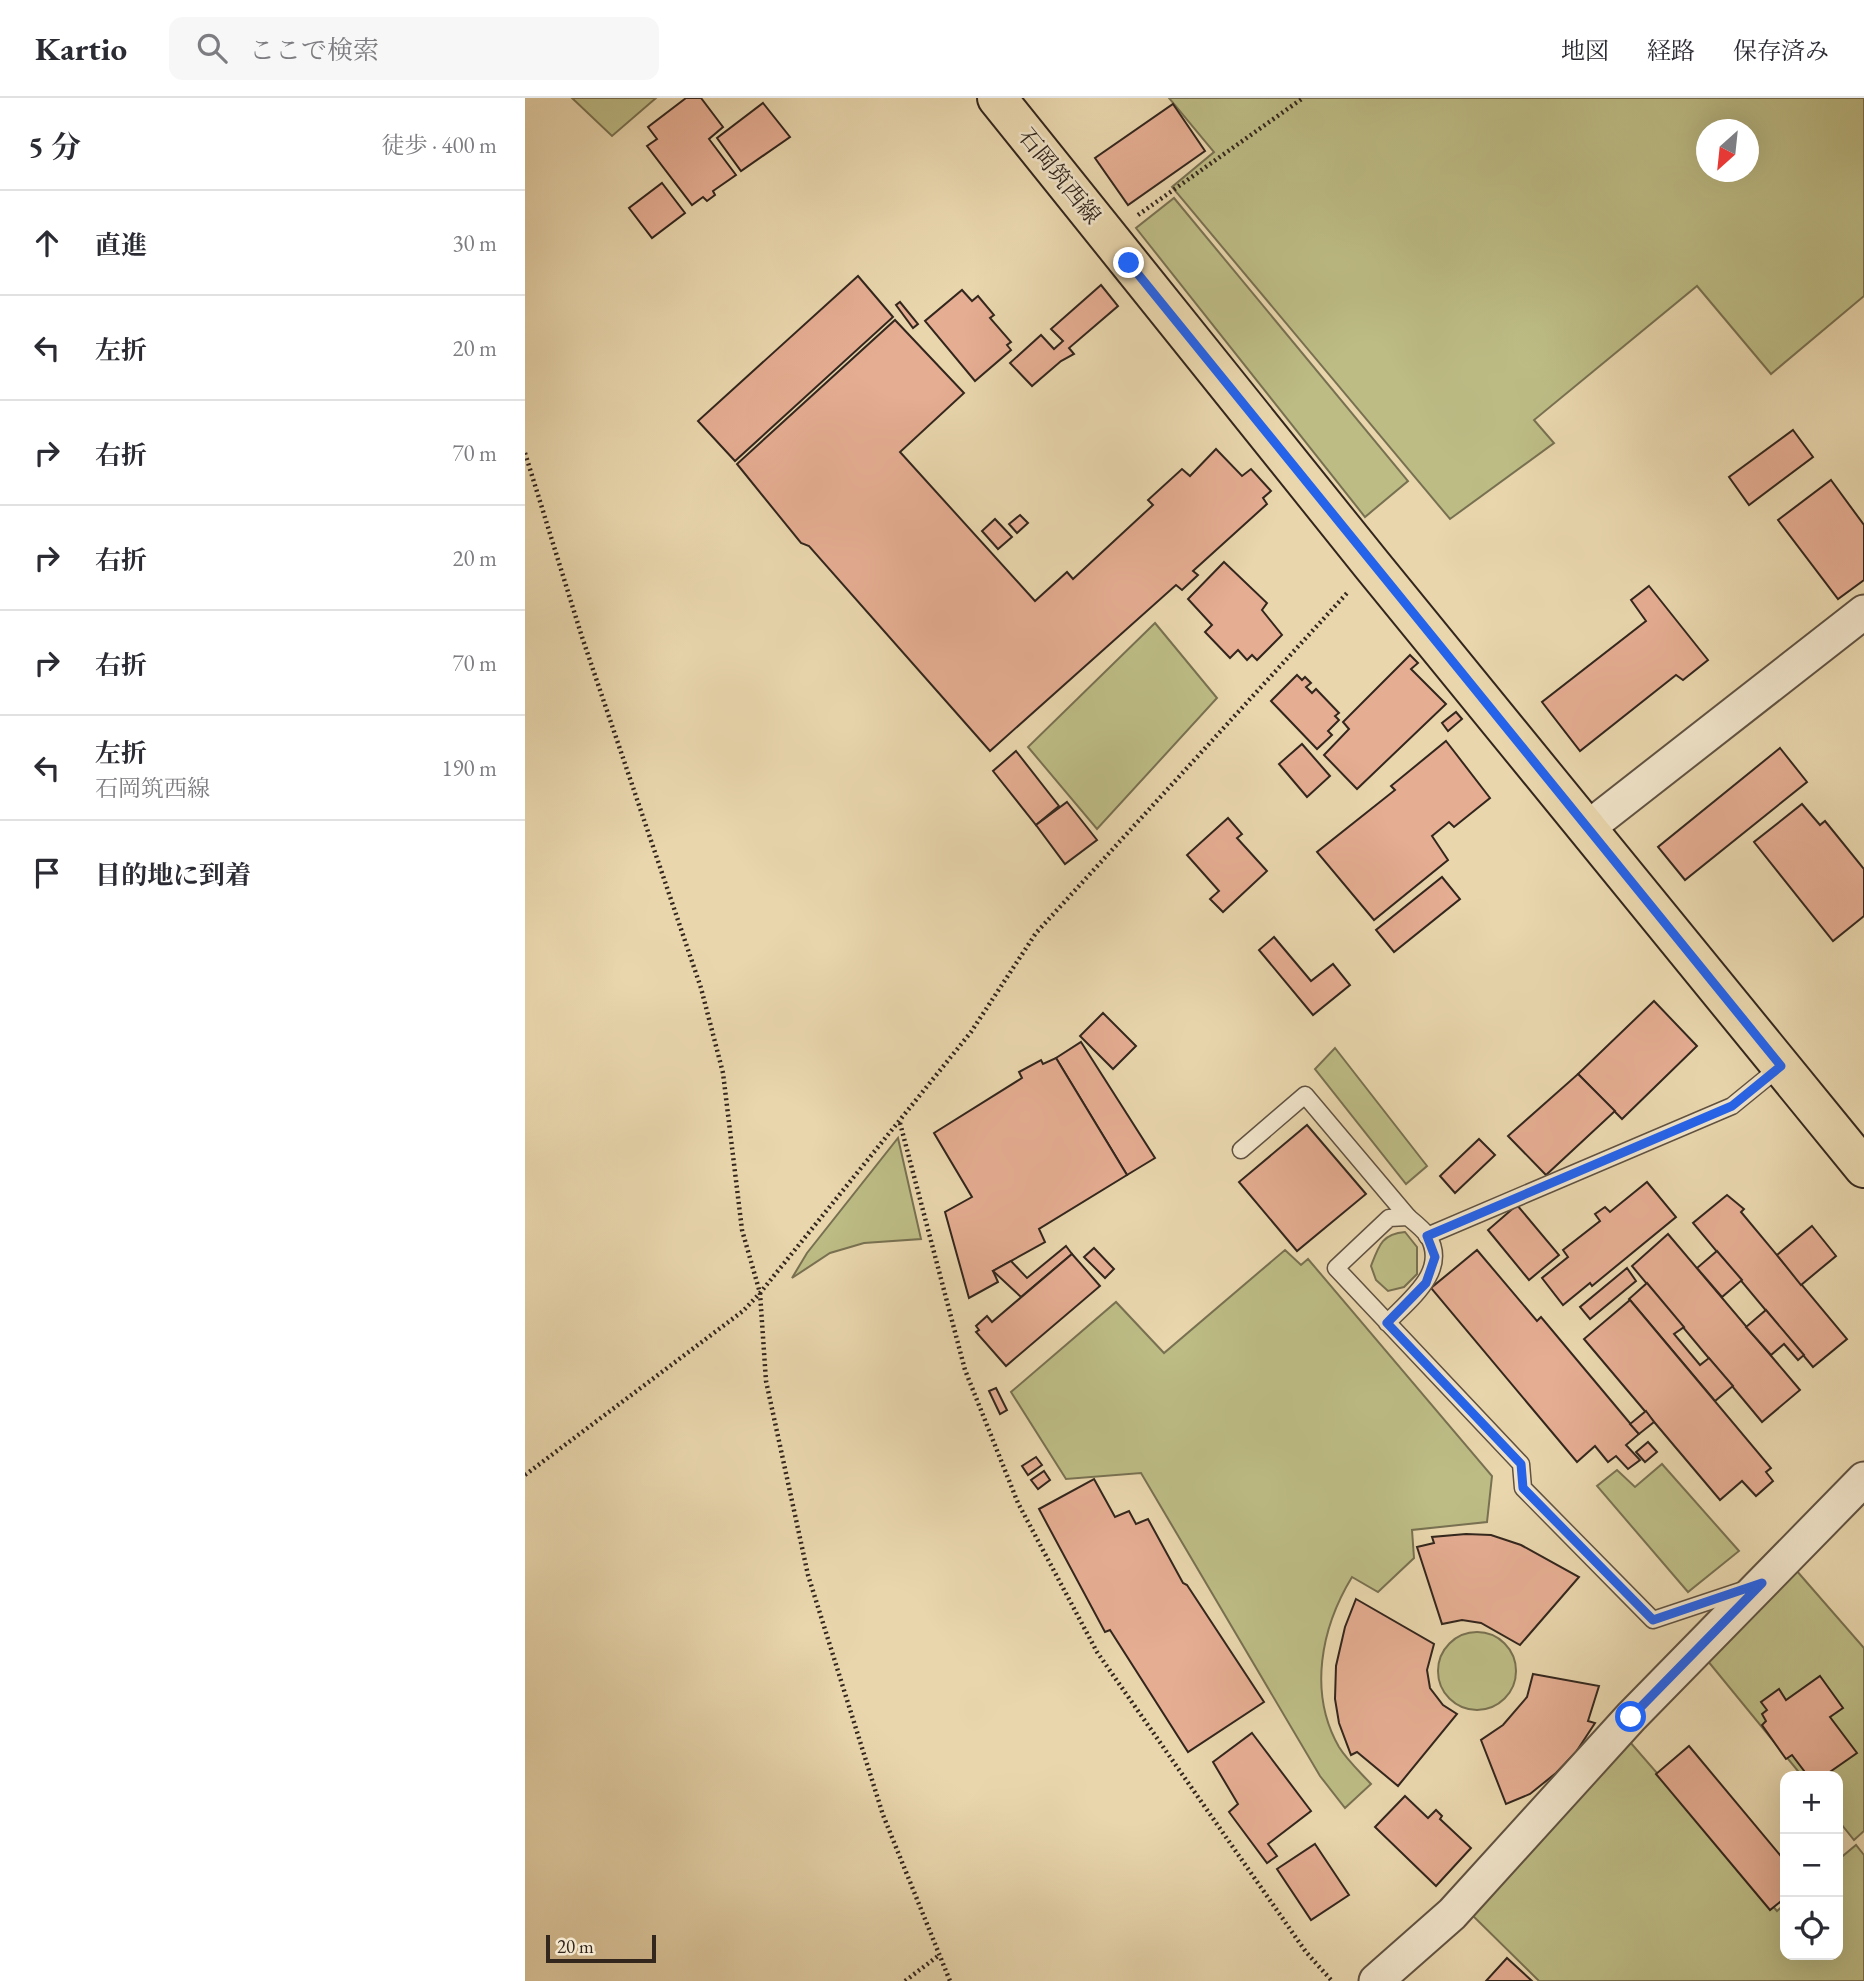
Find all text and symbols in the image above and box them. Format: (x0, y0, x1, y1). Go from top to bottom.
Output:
search box (169, 17, 659, 80)
text: Kartio (35, 27, 127, 70)
icon: search (193, 29, 231, 67)
text: ここで検索 (249, 33, 379, 67)
text: 地図 (1561, 35, 1609, 66)
text: 経路 (1647, 35, 1695, 66)
text: 保存済み (1733, 35, 1829, 66)
north arrow (1696, 119, 1759, 182)
street label: 石岡筑西線 (1012, 122, 1108, 230)
text: 5 分 (28, 127, 81, 166)
text: 徒歩 · 400 m (382, 130, 497, 160)
icon: ahead (28, 224, 66, 262)
text: 直進 (95, 228, 147, 262)
text: 30 m (452, 228, 497, 258)
route end (1113, 247, 1144, 278)
icon: left (28, 329, 66, 367)
text: 左折 (95, 333, 147, 367)
text: 20 m (452, 333, 497, 363)
icon: right (28, 434, 66, 472)
text: 右折 (95, 438, 147, 472)
text: 70 m (452, 438, 497, 468)
icon: right (28, 539, 66, 577)
text: 右折 (95, 543, 147, 577)
text: 20 m (452, 543, 497, 573)
icon: right (28, 644, 66, 682)
text: 右折 (95, 648, 147, 682)
text: 70 m (452, 648, 497, 678)
text: 左折 (95, 736, 147, 770)
icon: left (28, 749, 66, 787)
text: 190 m (441, 753, 497, 783)
text: 石岡筑西線 (95, 773, 210, 803)
icon: arrive (28, 854, 66, 892)
text: 目的地に到着 (95, 858, 251, 892)
route start (1615, 1701, 1646, 1732)
map controls (1780, 1771, 1843, 1960)
button: + (1780, 1771, 1843, 1834)
button: − (1780, 1834, 1843, 1897)
button: locate (1780, 1897, 1843, 1960)
scale bar (546, 1932, 656, 1964)
text: 20 m (557, 1934, 594, 1959)

